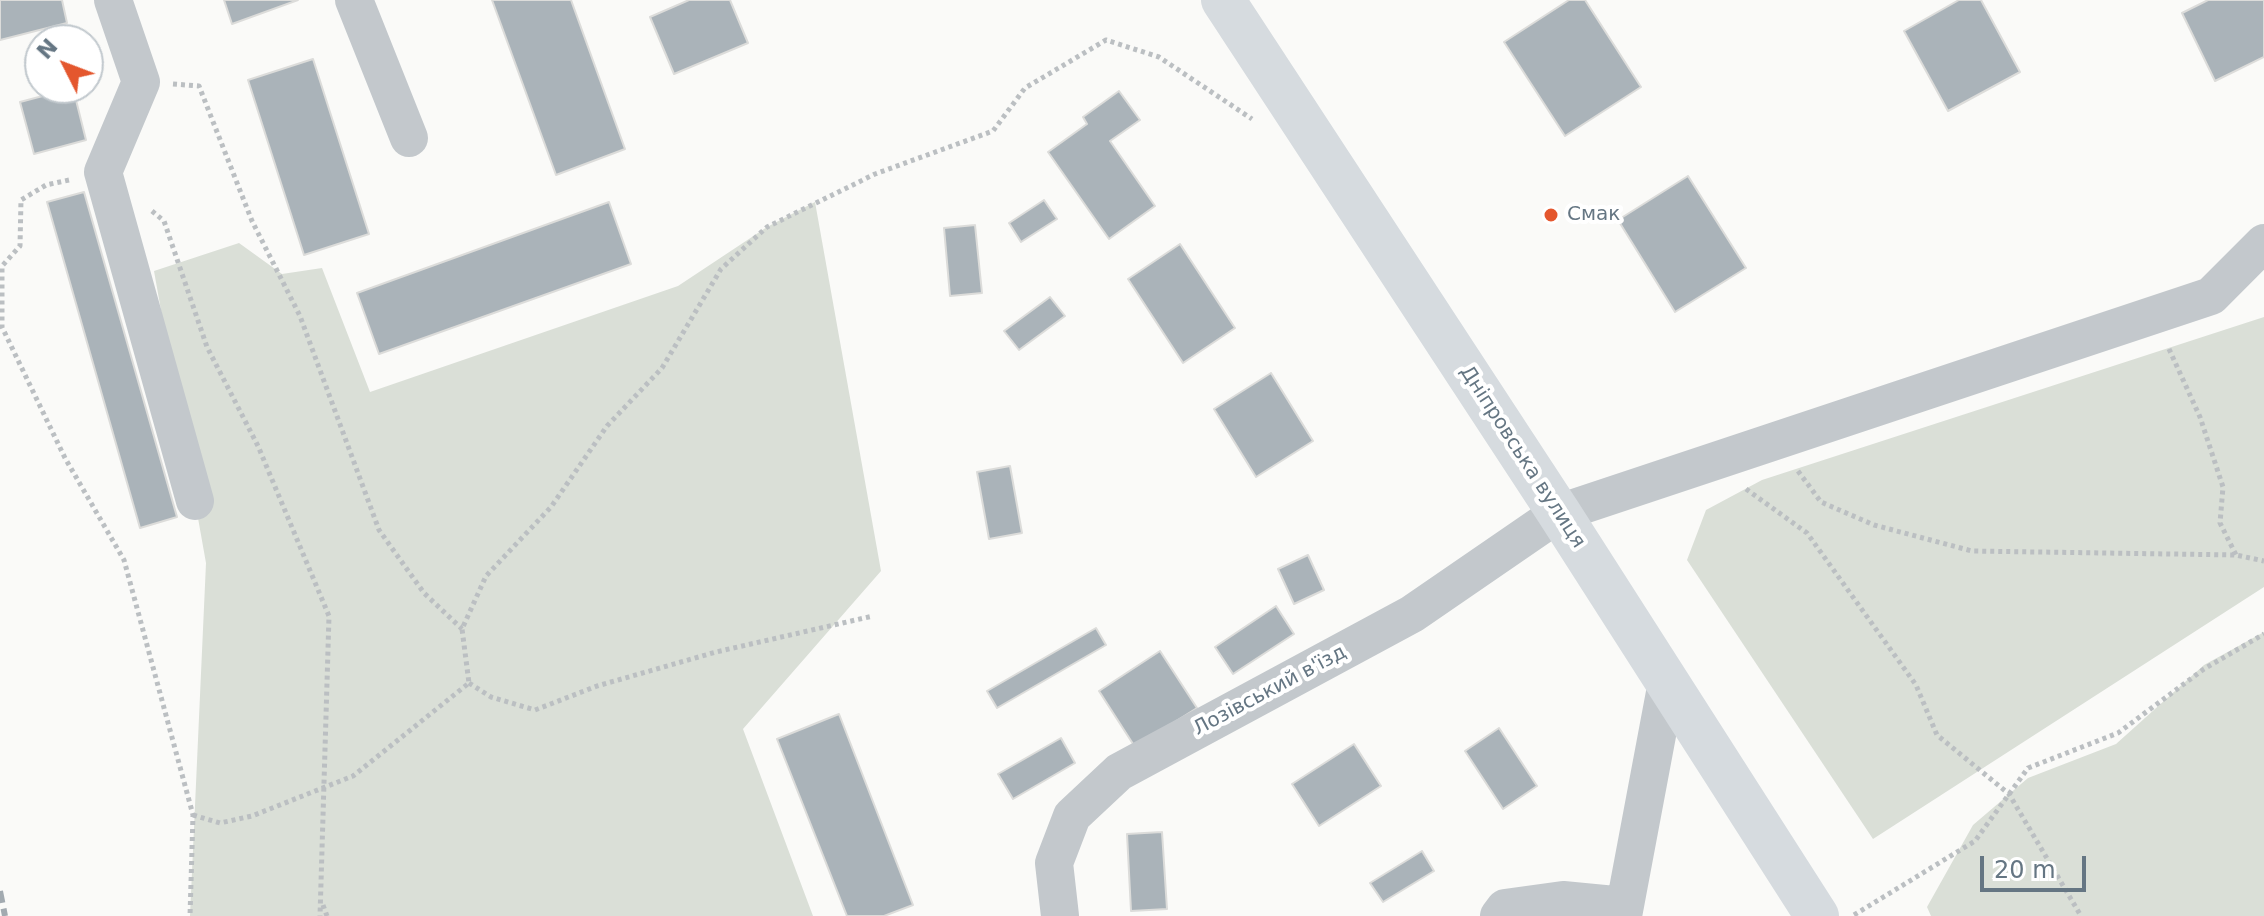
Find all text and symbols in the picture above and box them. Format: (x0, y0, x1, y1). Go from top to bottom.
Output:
north arrow (24, 24, 104, 104)
text: N (32, 34, 63, 64)
place label: Смак (1567, 203, 1620, 227)
marker: Смак (1542, 206, 1560, 224)
street label: Дніпровська вулиця (1454, 361, 1590, 553)
street label: Лозівський в'їзд (1189, 641, 1351, 741)
scale bar (1984, 840, 2090, 890)
text: 20 m (1994, 856, 2056, 884)

